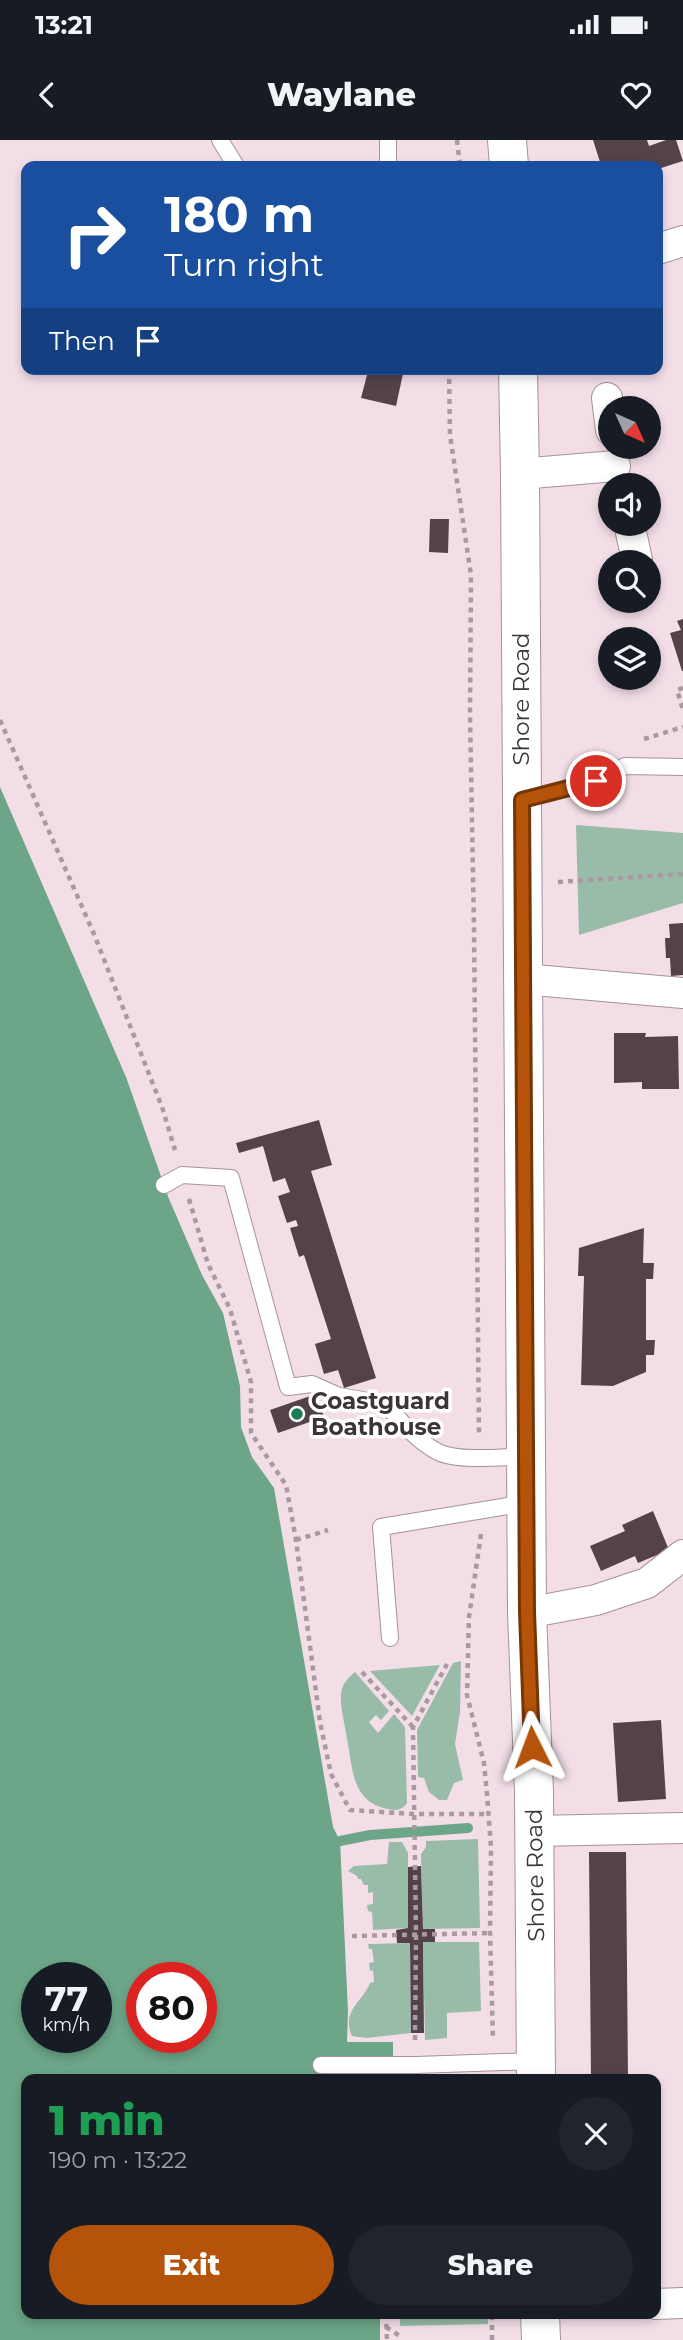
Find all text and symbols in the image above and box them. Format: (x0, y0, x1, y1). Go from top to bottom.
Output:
text: 13:21 (35, 9, 93, 41)
text: Waylane (267, 75, 416, 114)
icon: back (28, 76, 66, 114)
icon: heart (617, 76, 655, 114)
text: 180 m (164, 185, 314, 244)
icon: right (49, 189, 140, 280)
text: Turn right (164, 245, 324, 284)
icon: arrive (129, 322, 167, 360)
text: Then (49, 325, 115, 357)
north arrow (598, 396, 662, 458)
map controls (598, 396, 661, 690)
button: sound (598, 473, 661, 536)
button: search (598, 550, 661, 613)
button: layers (598, 627, 661, 690)
street label: Shore Road (507, 632, 535, 766)
pin (566, 751, 626, 811)
icon: arrive (577, 762, 615, 800)
place label: Coastguard Boathouse (311, 1387, 450, 1441)
marker: Coastguard Boathouse (289, 1406, 305, 1422)
position arrow (495, 1710, 569, 1784)
street label: Shore Road (520, 1808, 550, 1942)
speed limit sign: 80 (126, 1962, 217, 2053)
text: 77 (45, 1977, 88, 2020)
text: km/h (42, 2014, 91, 2036)
text: 1 min (49, 2094, 165, 2146)
button: close (559, 2097, 633, 2171)
text: 190 m · 13:22 (49, 2146, 187, 2174)
button: Exit (49, 2225, 334, 2305)
button: Share (348, 2225, 633, 2305)

